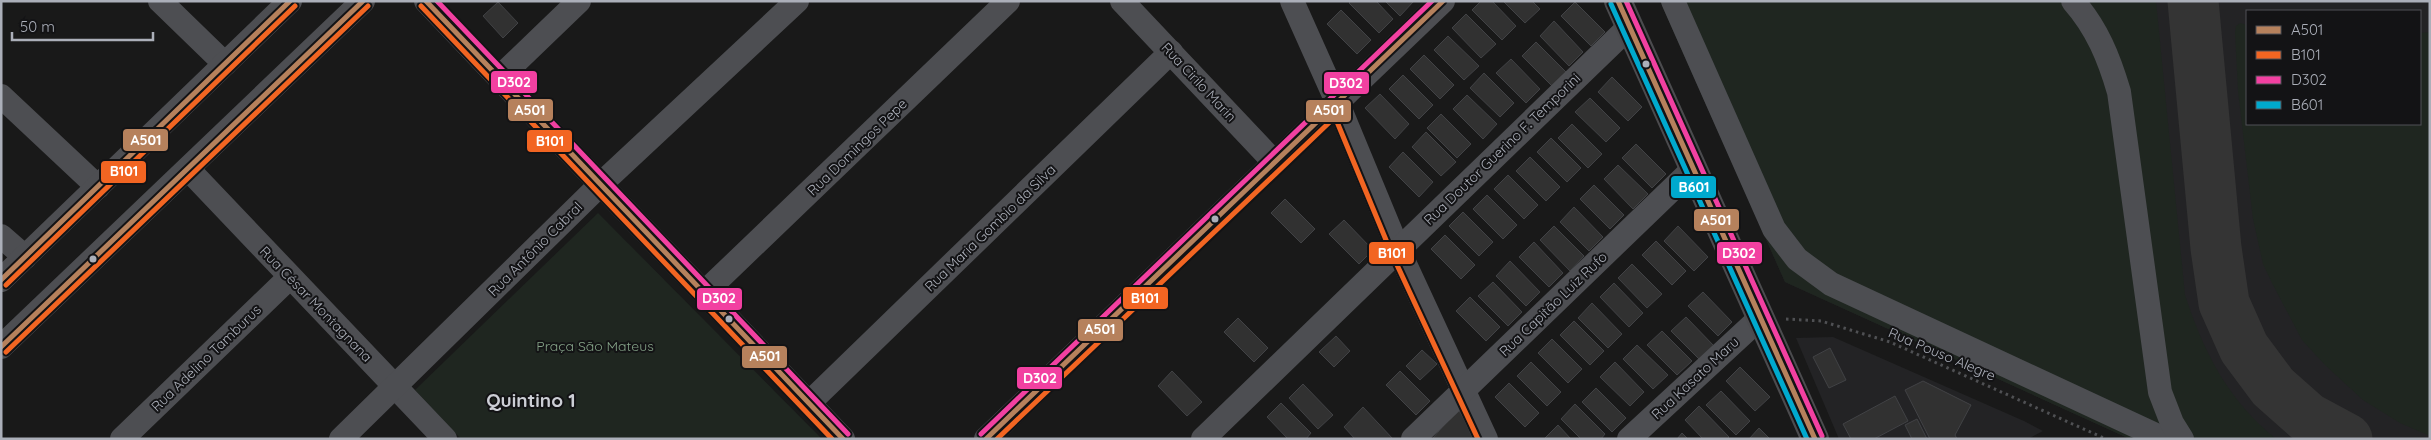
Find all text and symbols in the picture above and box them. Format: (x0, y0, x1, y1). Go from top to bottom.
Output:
scale bar (12, 10, 154, 42)
legend (2246, 10, 2421, 125)
text: 50 m (20, 17, 55, 36)
text: A501 (2291, 20, 2323, 39)
street label: Rua Cirilo Marin (1158, 39, 1240, 125)
text: B101 (2291, 45, 2321, 64)
unlabelled marker (1641, 59, 1651, 69)
street label: Rua Doutor Guerino F. Temporini (1420, 69, 1584, 229)
line badge: D302 (490, 70, 538, 94)
text: D302 (2291, 70, 2327, 89)
line badge: D302 (1323, 71, 1370, 95)
text: D302 (497, 73, 531, 91)
text: D302 (1329, 74, 1363, 92)
street label: Rua Domingos Pepe (803, 95, 911, 199)
text: B601 (2291, 95, 2323, 114)
line badge: A501 (507, 98, 554, 122)
line badge: A501 (1305, 99, 1352, 123)
text: A501 (514, 101, 546, 119)
text: A501 (1313, 101, 1345, 119)
line badge: A501 (122, 128, 169, 152)
line badge: B101 (526, 129, 573, 153)
text: A501 (130, 131, 162, 149)
text: B101 (536, 132, 564, 150)
line badge: B101 (100, 160, 147, 184)
street label: Rua Maria Gombio da Silva (921, 161, 1059, 295)
text: B101 (110, 162, 138, 180)
line badge: B601 (1670, 175, 1717, 199)
text: B601 (1679, 178, 1709, 196)
street label: Rua Antônio Cabral (484, 198, 586, 300)
line badge: A501 (1693, 208, 1740, 232)
text: A501 (1700, 211, 1732, 229)
unlabelled marker (1210, 214, 1220, 224)
line badge: B101 (1368, 241, 1415, 265)
line badge: D302 (1716, 241, 1763, 265)
street label: Rua César Montagnana (256, 242, 376, 366)
text: B101 (1378, 244, 1406, 262)
text: D302 (1722, 244, 1756, 262)
street label: Rua Capitão Luiz Rufo (1495, 248, 1611, 360)
unlabelled marker (88, 254, 98, 264)
line badge: B101 (1122, 286, 1169, 310)
line badge: D302 (696, 287, 743, 311)
text: D302 (702, 289, 736, 307)
text: B101 (1131, 289, 1159, 307)
street label: Rua Adelino Tamburus (147, 301, 265, 415)
unlabelled marker (724, 314, 734, 324)
line badge: A501 (1077, 318, 1124, 342)
text: A501 (1084, 320, 1116, 338)
street label: Rua Pouso Alegre (1886, 323, 1998, 385)
street label: Rua Kasato Maru (1648, 333, 1742, 423)
park label: Praça São Mateus (536, 337, 654, 355)
line badge: A501 (741, 345, 788, 369)
text: A501 (749, 347, 781, 365)
line badge: D302 (1016, 366, 1063, 390)
text: D302 (1023, 369, 1057, 387)
district label: Quintino 1 (486, 388, 576, 412)

